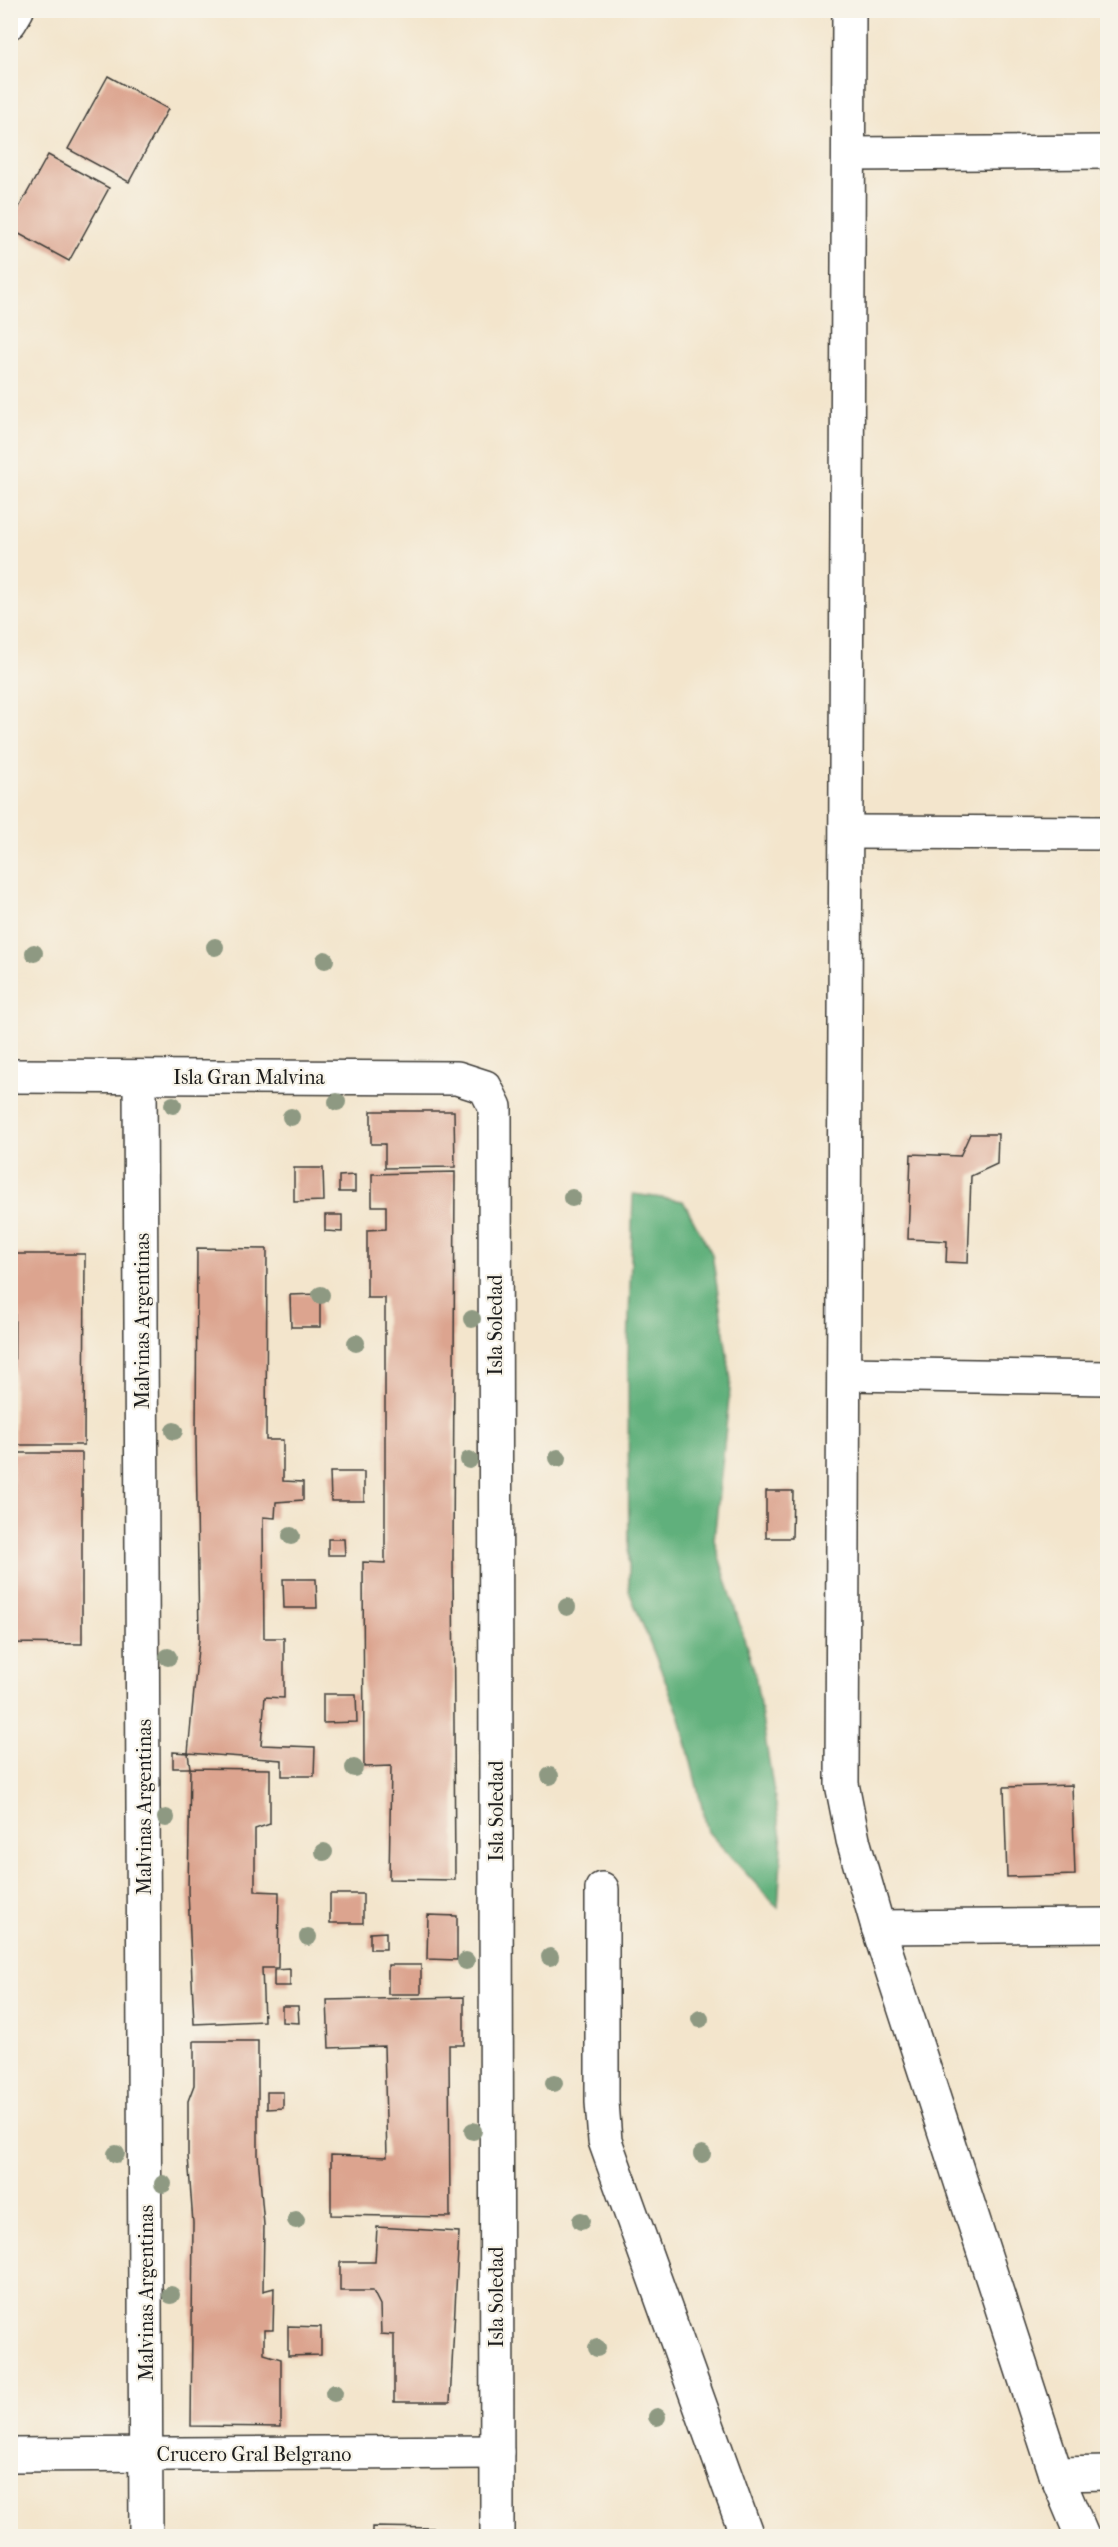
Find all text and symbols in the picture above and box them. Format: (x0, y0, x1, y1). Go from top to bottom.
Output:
street label: Isla Gran Malvina (173, 1066, 326, 1089)
street label: Malvinas Argentinas (131, 1233, 154, 1409)
street label: Isla Soledad (484, 1273, 507, 1375)
street label: Malvinas Argentinas (133, 1719, 156, 1895)
street label: Isla Soledad (485, 1759, 508, 1861)
street label: Malvinas Argentinas (135, 2205, 158, 2381)
street label: Isla Soledad (485, 2245, 508, 2347)
street label: Crucero Gral Belgrano (157, 2443, 351, 2466)

